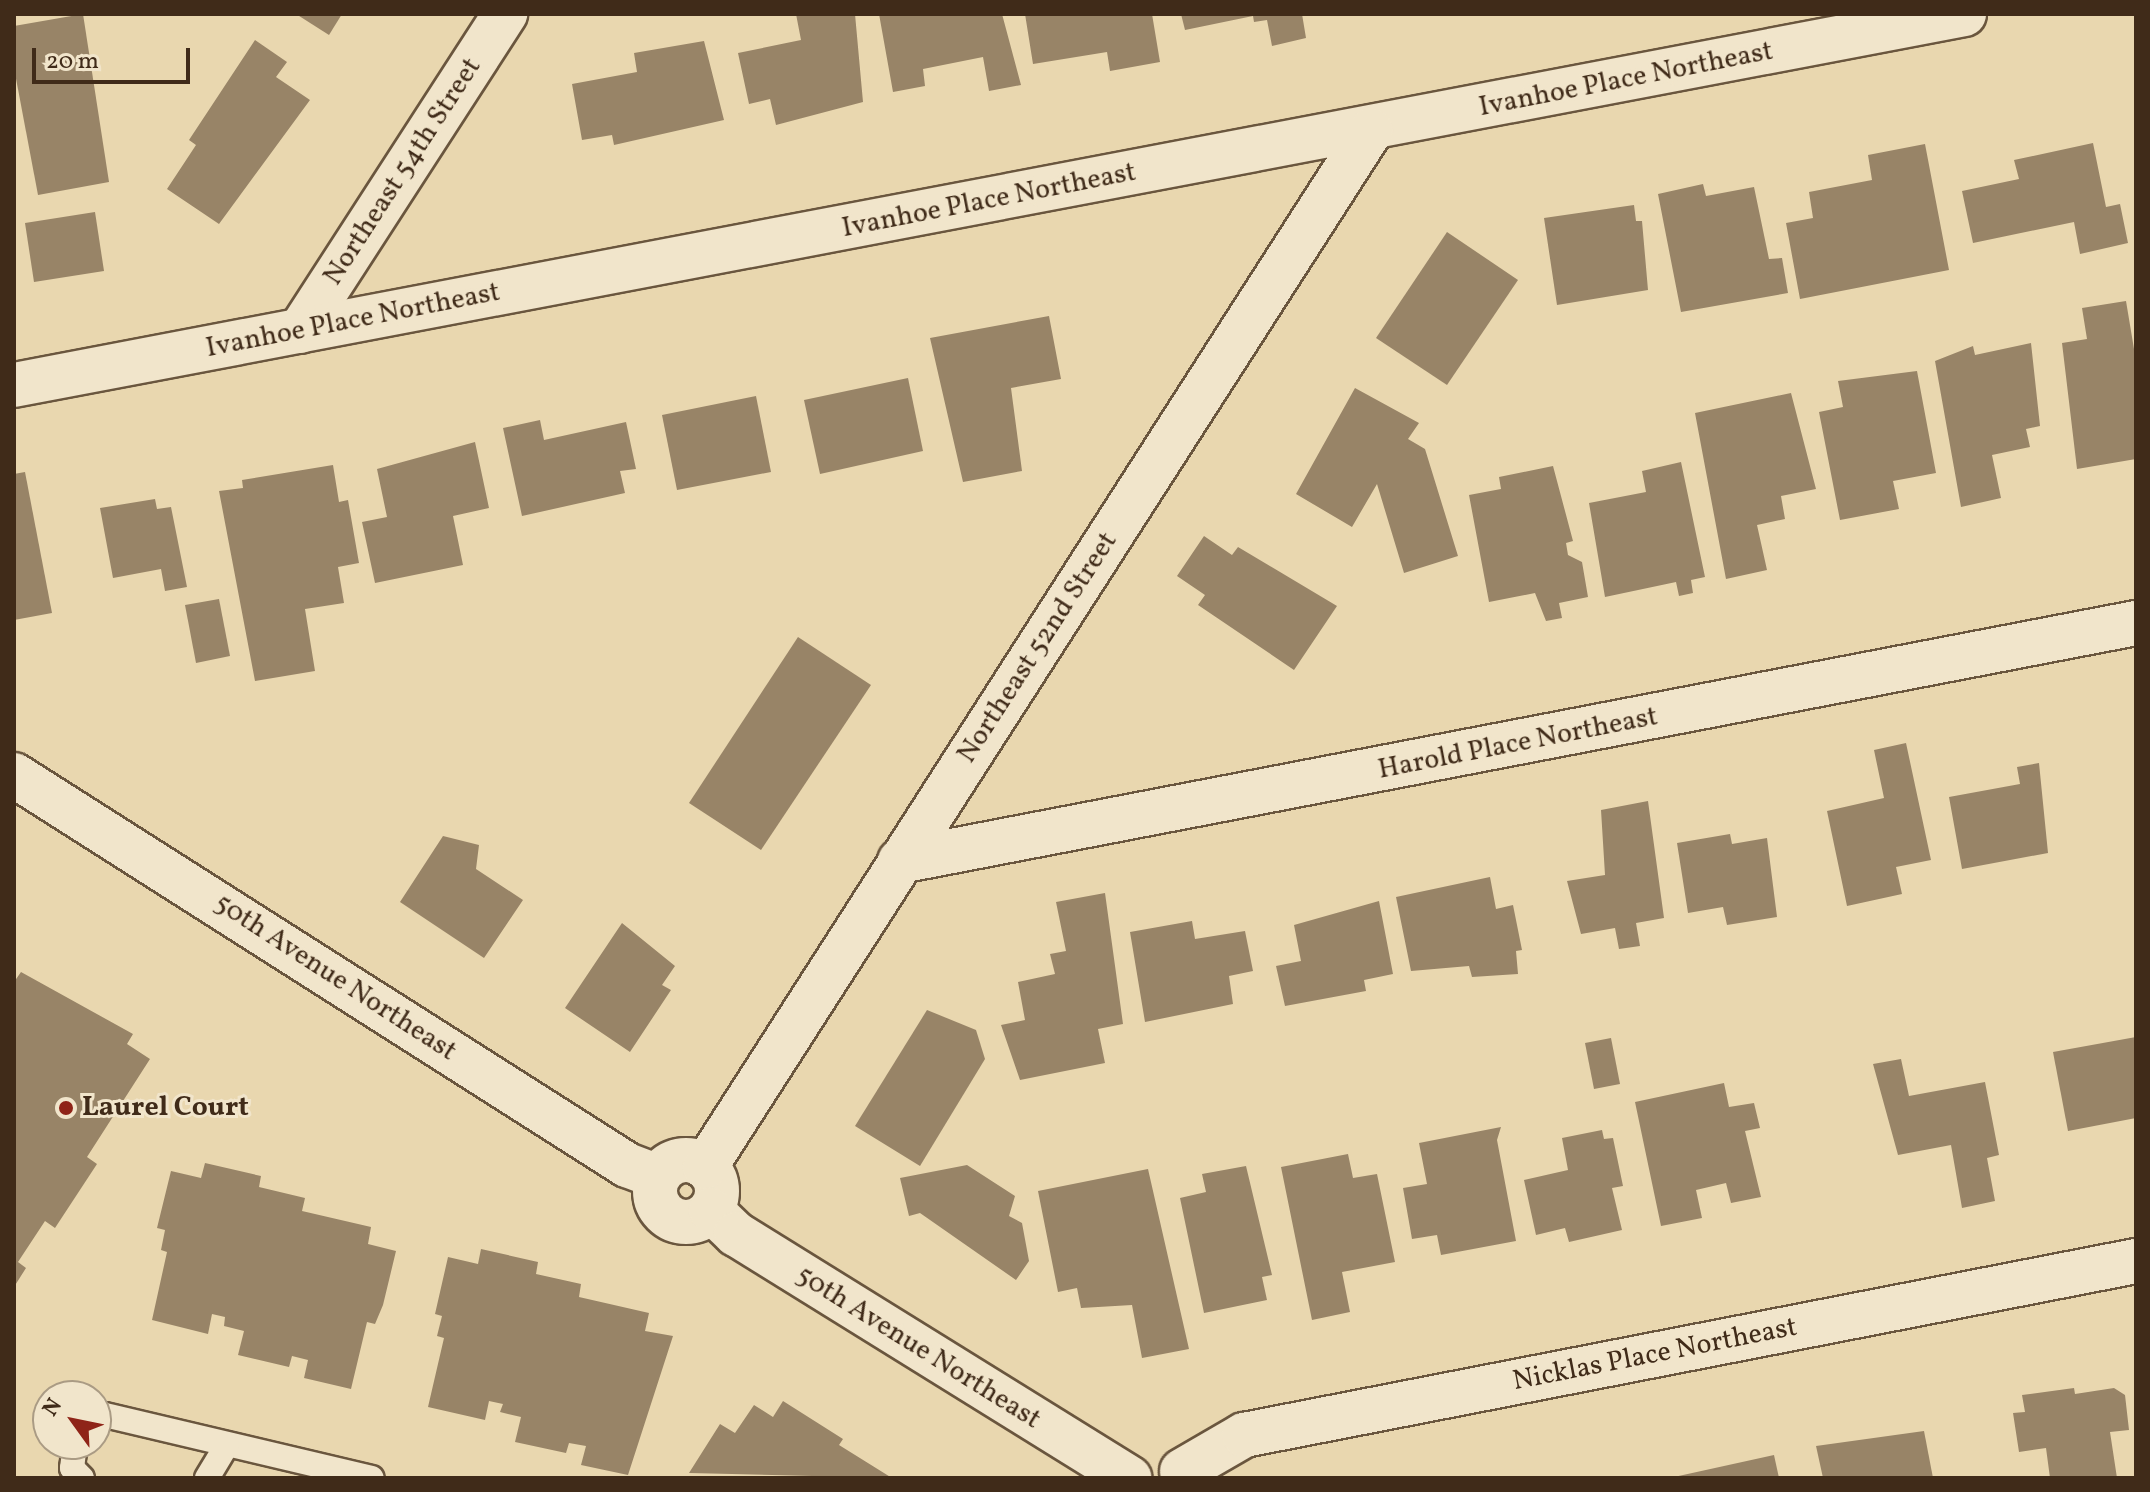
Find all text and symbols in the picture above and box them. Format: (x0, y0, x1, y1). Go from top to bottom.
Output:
scale bar (36, 32, 194, 82)
street label: Ivanhoe Place Northeast (1476, 35, 1776, 125)
text: 20 m (46, 45, 99, 79)
street label: Northeast 54th Street (317, 52, 489, 292)
street label: Ivanhoe Place Northeast (839, 156, 1139, 246)
street label: Ivanhoe Place Northeast (203, 276, 503, 366)
street label: Northeast 52nd Street (951, 526, 1125, 770)
street label: Harold Place Northeast (1375, 700, 1661, 788)
street label: 50th Avenue Northeast (208, 887, 462, 1069)
place label: Laurel Court (82, 1091, 249, 1125)
marker: Laurel Court (57, 1099, 75, 1117)
street label: 50th Avenue Northeast (790, 1259, 1046, 1437)
street label: Nicklas Place Northeast (1510, 1311, 1800, 1399)
north arrow (32, 1380, 112, 1460)
text: N (36, 1393, 70, 1423)

